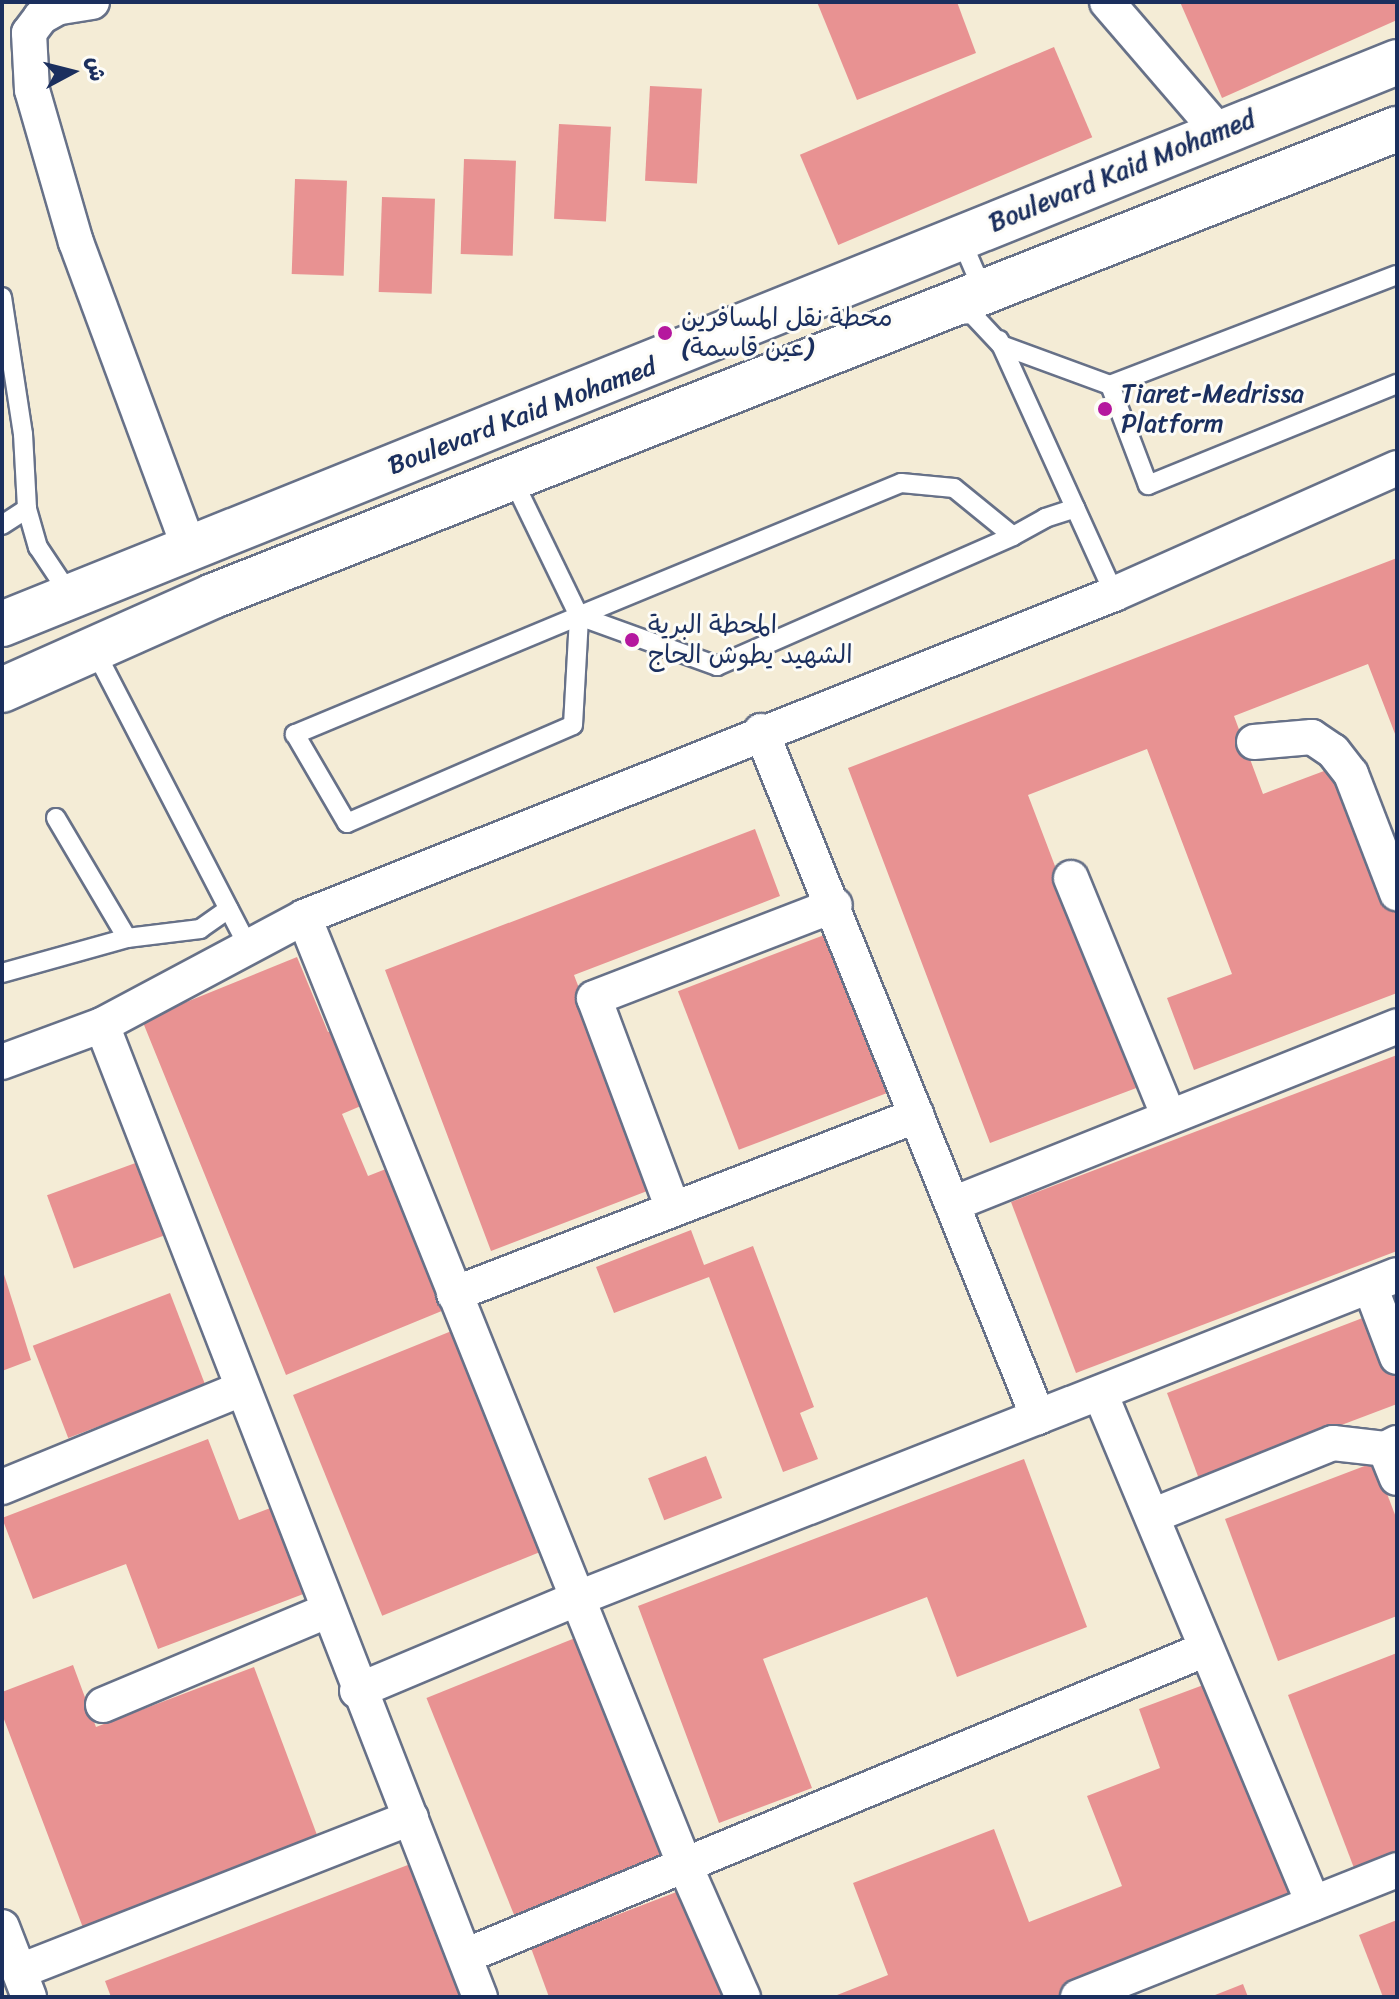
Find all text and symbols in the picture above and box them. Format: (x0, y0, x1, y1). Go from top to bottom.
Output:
north arrow (32, 32, 112, 112)
text: ش (75, 55, 117, 83)
street label: Boulevard Kaid Mohamed (985, 103, 1259, 239)
place label: محطة نقل المسافرين (عين قاسمة) (681, 302, 893, 364)
marker: محطة نقل المسافرين (عين قاسمة) (656, 324, 674, 342)
street label: Boulevard Kaid Mohamed (384, 351, 660, 481)
place label: Tiaret-Medrissa Platform (1121, 378, 1304, 440)
marker: Tiaret-Medrissa Platform (1096, 400, 1114, 418)
place label: المحطة البرية الشهيد يطوش الحاج (648, 609, 853, 670)
marker: المحطة البرية الشهيد يطوش الحاج (623, 631, 641, 649)

